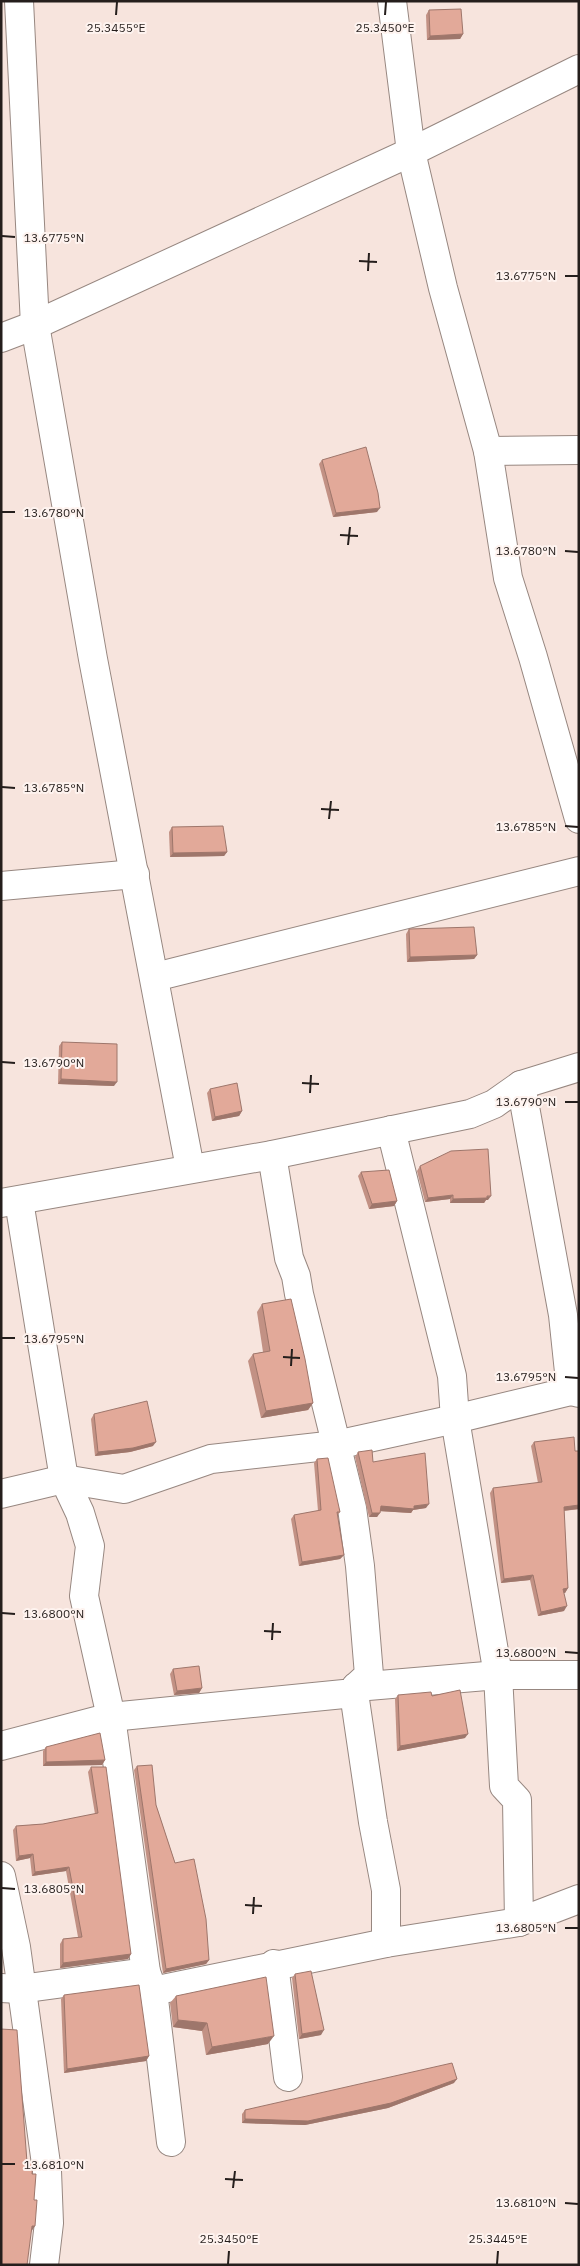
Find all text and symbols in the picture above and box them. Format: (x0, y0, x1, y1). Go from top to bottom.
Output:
text: 25.3455°E (86, 20, 146, 35)
text: 25.3450°E (355, 20, 415, 35)
text: 13.6775°N (24, 230, 84, 245)
text: 13.6775°N (496, 268, 556, 283)
text: 13.6780°N (24, 505, 84, 520)
text: 13.6780°N (496, 543, 556, 558)
text: 13.6785°N (24, 780, 84, 795)
text: 13.6785°N (496, 819, 556, 834)
text: 13.6790°N (24, 1055, 84, 1070)
text: 13.6790°N (496, 1094, 556, 1109)
text: 13.6795°N (24, 1331, 84, 1346)
text: 13.6795°N (496, 1369, 556, 1384)
text: 13.6800°N (24, 1606, 84, 1621)
text: 13.6800°N (496, 1645, 556, 1660)
text: 13.6805°N (24, 1881, 84, 1896)
text: 13.6805°N (496, 1920, 556, 1935)
text: 13.6810°N (24, 2157, 84, 2172)
text: 13.6810°N (496, 2195, 556, 2210)
text: 25.3450°E (199, 2231, 259, 2246)
text: 25.3445°E (468, 2231, 528, 2246)

